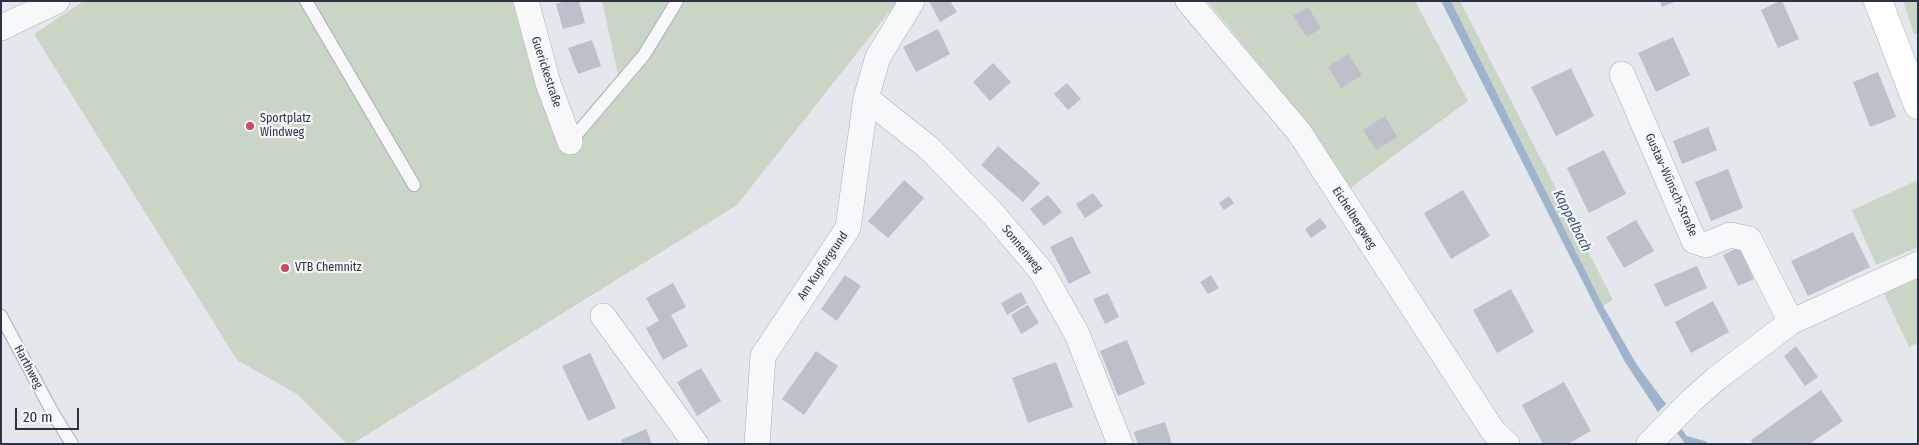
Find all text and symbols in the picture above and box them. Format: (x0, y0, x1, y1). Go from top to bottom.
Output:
street label: Guerickestraße (528, 35, 564, 109)
place label: Sportplatz Windweg (260, 112, 311, 140)
marker: Sportplatz Windweg (244, 120, 256, 132)
street label: Gustav-Wünsch-Straße (1642, 131, 1700, 239)
street label: Eichelbergweg (1329, 184, 1379, 252)
water label: Kappelbach (1549, 187, 1595, 255)
street label: Sonnenweg (999, 222, 1045, 276)
street label: Am Kupfergrund (795, 229, 851, 303)
place label: VTB Chemnitz (295, 261, 362, 275)
marker: VTB Chemnitz (279, 262, 291, 274)
street label: Harthweg (11, 343, 45, 391)
scale bar (18, 398, 81, 430)
text: 20 m (23, 408, 53, 426)

